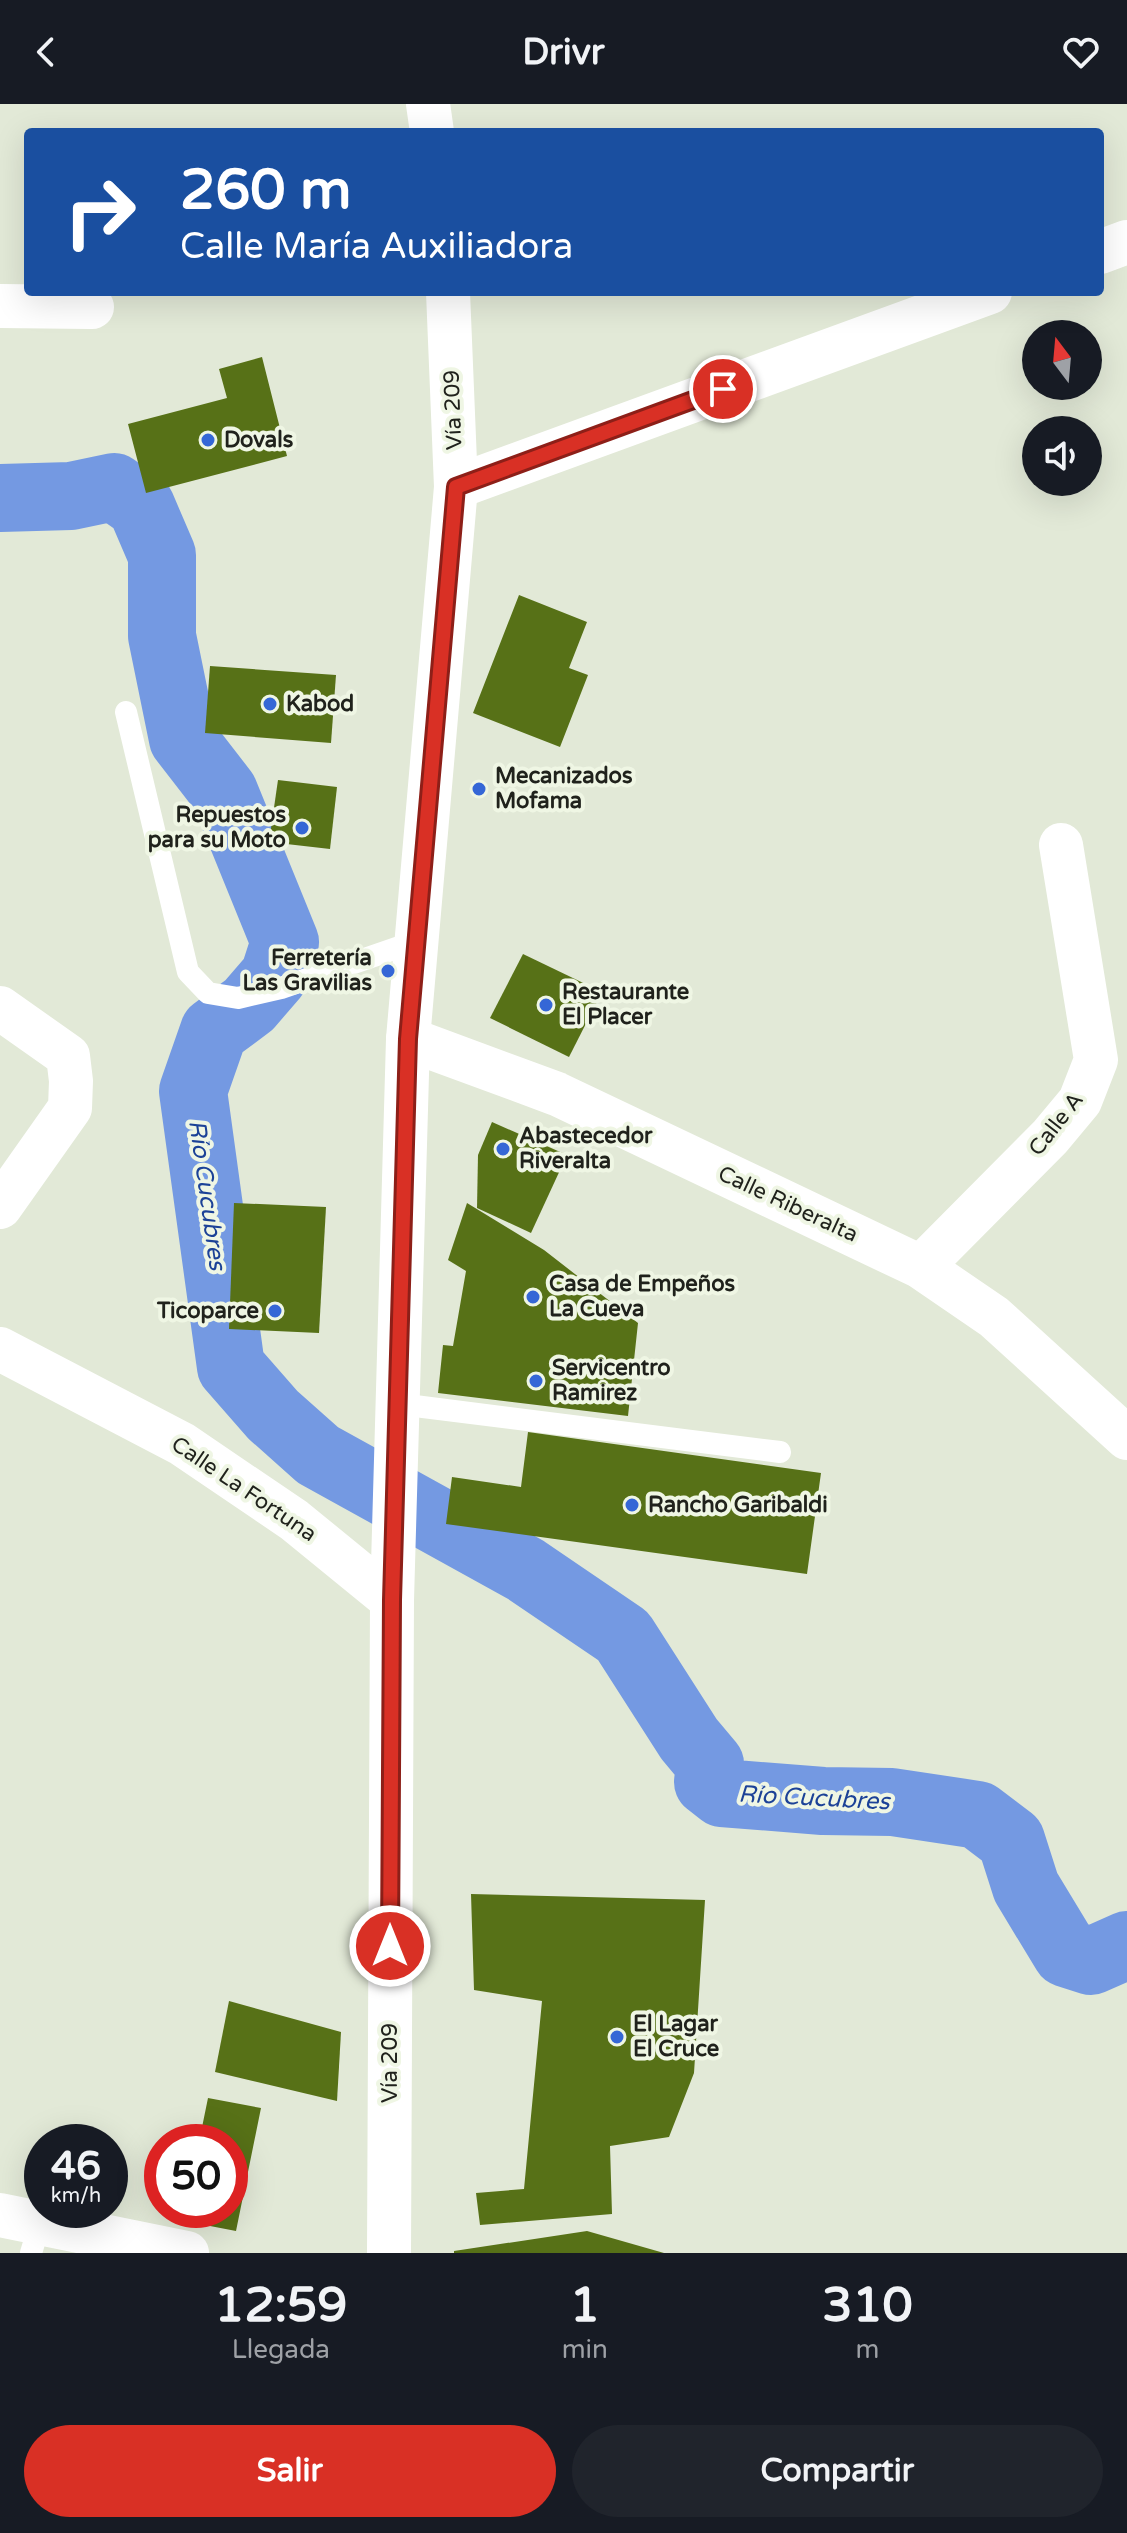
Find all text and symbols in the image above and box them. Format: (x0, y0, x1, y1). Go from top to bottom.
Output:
icon: back (24, 30, 68, 74)
icon: heart (1059, 30, 1103, 74)
text: Drivr (522, 31, 605, 74)
text: 260 m (180, 157, 351, 224)
icon: right (48, 160, 152, 264)
text: Calle María Auxiliadora (180, 225, 573, 268)
north arrow (1022, 320, 1102, 400)
map controls (1022, 320, 1102, 496)
pin (689, 355, 757, 423)
icon: arrive (701, 367, 745, 411)
street label: Vía 209 (439, 370, 467, 450)
button: sound (1022, 416, 1102, 496)
place label: Dovals (224, 427, 294, 453)
marker: Dovals (199, 431, 217, 449)
place label: Kabod (286, 691, 354, 717)
marker: Kabod (261, 695, 279, 713)
place label: Mecanizados Mofama (495, 763, 633, 814)
marker: Mecanizados Mofama (470, 780, 488, 798)
place label: Repuestos para su Moto (148, 802, 286, 853)
marker: Repuestos para su Moto (293, 819, 311, 837)
place label: Ferretería Las Gravilias (242, 945, 372, 996)
marker: Ferretería Las Gravilias (379, 962, 397, 980)
place label: Restaurante El Placer (562, 979, 689, 1030)
marker: Restaurante El Placer (537, 996, 555, 1014)
street label: Calle A (1023, 1087, 1089, 1161)
water label: Río Cucubres (182, 1118, 232, 1273)
place label: Abastecedor Riveralta (519, 1123, 653, 1174)
marker: Abastecedor Riveralta (494, 1140, 512, 1158)
street label: Calle Riberalta (714, 1160, 862, 1248)
place label: Casa de Empeños La Cueva (549, 1271, 736, 1322)
marker: Casa de Empeños La Cueva (524, 1288, 542, 1306)
place label: Ticoparce (156, 1298, 259, 1324)
marker: Ticoparce (266, 1302, 284, 1320)
place label: Servicentro Ramirez (552, 1355, 671, 1406)
marker: Servicentro Ramirez (527, 1372, 545, 1390)
street label: Calle La Fortuna (167, 1431, 321, 1547)
place label: Rancho Garibaldi (648, 1492, 828, 1518)
marker: Rancho Garibaldi (623, 1496, 641, 1514)
water label: Río Cucubres (738, 1780, 892, 1817)
position arrow (348, 1904, 432, 1988)
place label: El Lagar El Cruce (633, 2011, 719, 2062)
street label: Vía 209 (377, 2023, 403, 2103)
marker: El Lagar El Cruce (608, 2028, 626, 2046)
speed limit sign: 50 (144, 2124, 248, 2228)
text: 46 (51, 2142, 101, 2190)
text: km/h (51, 2184, 101, 2208)
text: 12:59 (214, 2277, 347, 2335)
text: 1 (570, 2277, 600, 2335)
text: 310 (822, 2277, 913, 2335)
text: Llegada (232, 2334, 330, 2365)
text: min (562, 2334, 608, 2365)
text: m (856, 2334, 879, 2365)
button: Salir (24, 2425, 556, 2517)
button: Compartir (572, 2425, 1103, 2517)

